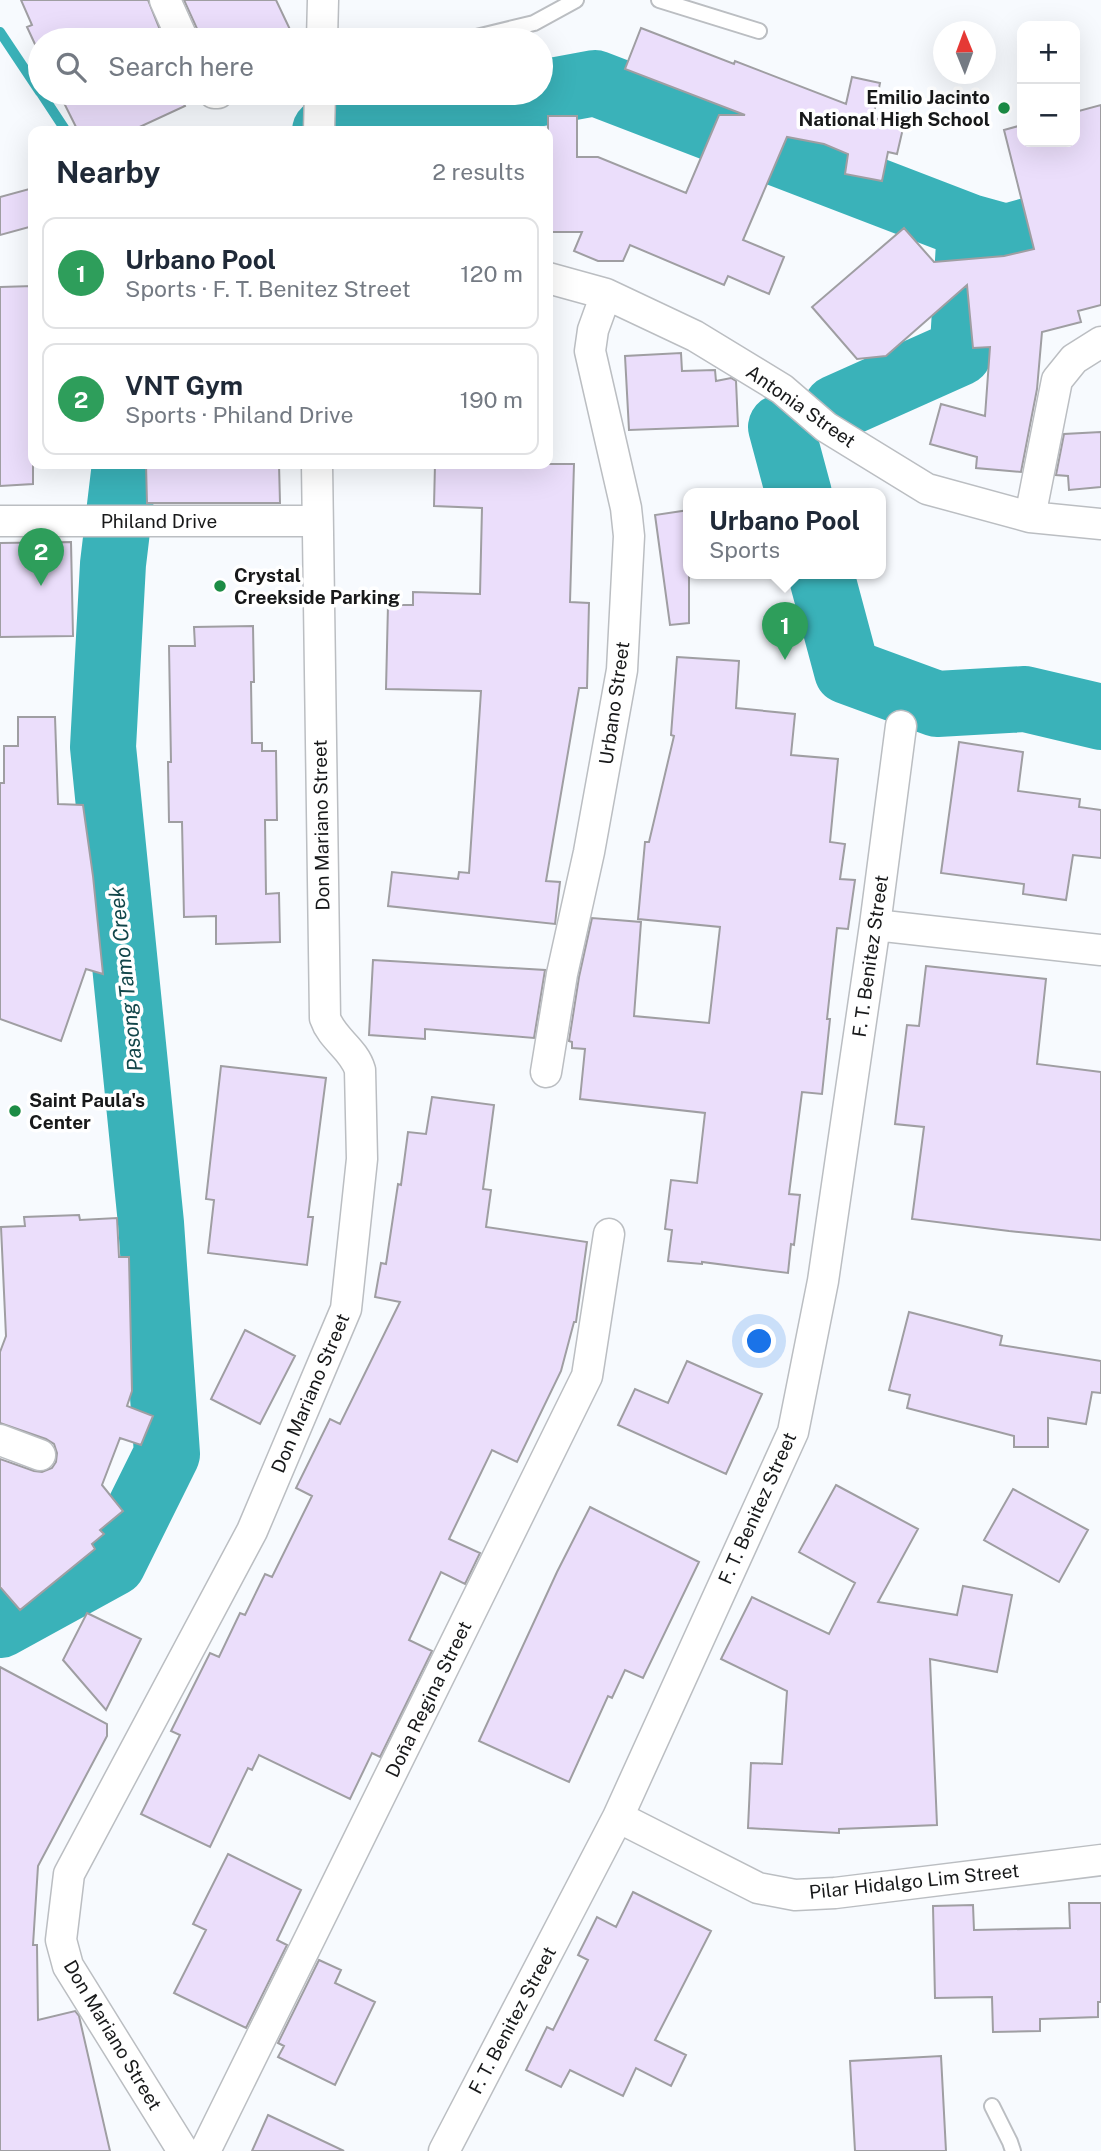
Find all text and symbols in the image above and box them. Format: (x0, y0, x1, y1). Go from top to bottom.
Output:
north arrow (933, 21, 996, 84)
map controls (1017, 21, 1080, 147)
button: + (1017, 21, 1080, 84)
search box (28, 28, 553, 105)
icon: search (52, 48, 90, 86)
text: Search here (108, 51, 254, 82)
button: − (1017, 84, 1080, 147)
place label: Emilio Jacinto National High School (798, 86, 990, 130)
marker: Emilio Jacinto National High School (996, 100, 1012, 116)
text: Nearby (56, 154, 160, 190)
text: 2 results (432, 158, 525, 185)
text: Urbano Pool (125, 244, 276, 275)
text: 1 (76, 260, 86, 287)
text: 120 m (460, 260, 523, 287)
text: Sports · F. T. Benitez Street (125, 275, 411, 302)
street label: Antonia Street (742, 360, 860, 452)
text: VNT Gym (125, 370, 243, 401)
text: 2 (74, 386, 88, 413)
text: 190 m (460, 386, 523, 413)
text: Sports · Philand Drive (125, 401, 353, 428)
popup (683, 488, 886, 579)
text: Urbano Pool (709, 505, 860, 536)
street label: Philand Drive (101, 510, 217, 532)
pin: 2 (18, 528, 64, 586)
text: Sports (709, 536, 780, 563)
place label: Crystal Creekside Parking (234, 564, 400, 608)
marker: Crystal Creekside Parking (212, 578, 228, 594)
pin: 1 (762, 602, 808, 660)
street label: Urbano Street (594, 640, 634, 766)
street label: Don Mariano Street (309, 739, 333, 911)
street label: F. T. Benitez Street (848, 873, 892, 1039)
water label: Pasong Tamo Creek (103, 885, 148, 1073)
place label: Saint Paula's Center (29, 1089, 145, 1133)
marker: Saint Paula's Center (7, 1103, 23, 1119)
street label: Don Mariano Street (266, 1310, 354, 1476)
your location (742, 1324, 776, 1358)
street label: F. T. Benitez Street (714, 1429, 800, 1587)
street label: Doña Regina Street (381, 1617, 475, 1781)
street label: Pilar Hidalgo Lim Street (808, 1859, 1020, 1903)
street label: F. T. Benitez Street (464, 1943, 560, 2097)
street label: Don Mariano Street (60, 1956, 166, 2114)

